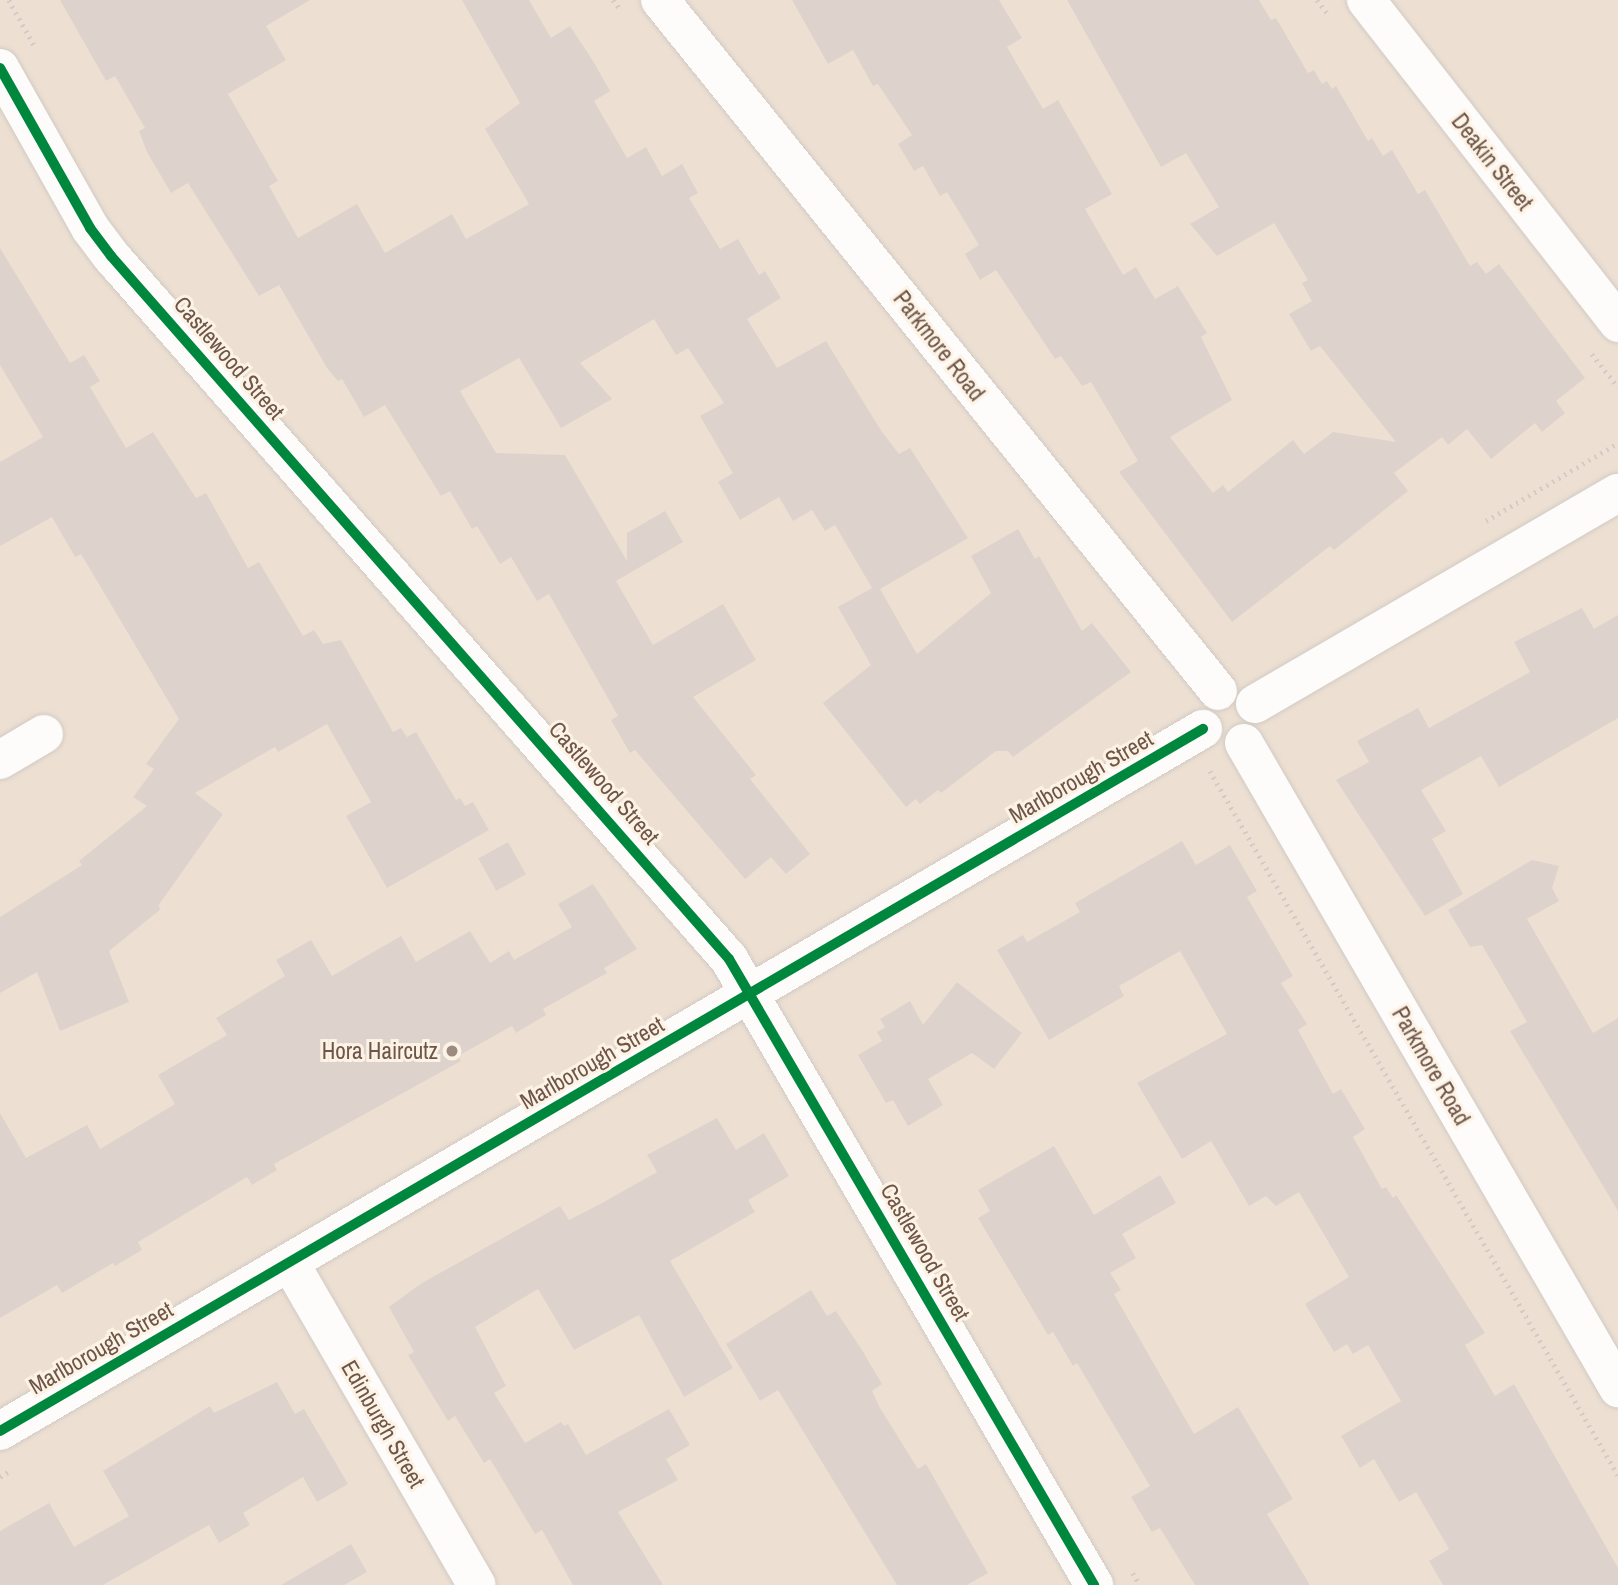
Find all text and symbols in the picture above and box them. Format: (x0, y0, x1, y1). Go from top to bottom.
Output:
street label: Deakin Street (1446, 108, 1538, 216)
street label: Parkmore Road (887, 285, 991, 407)
street label: Castlewood Street (168, 291, 290, 425)
street label: Castlewood Street (543, 716, 665, 850)
street label: Marlborough Street (1004, 725, 1158, 829)
street label: Parkmore Road (1386, 1002, 1476, 1130)
street label: Marlborough Street (515, 1011, 669, 1115)
place label: Hora Haircutz (322, 1037, 438, 1065)
marker: Hora Haircutz (444, 1043, 460, 1059)
street label: Castlewood Street (875, 1178, 975, 1326)
street label: Marlborough Street (24, 1296, 178, 1400)
street label: Edinburgh Street (335, 1355, 431, 1493)

